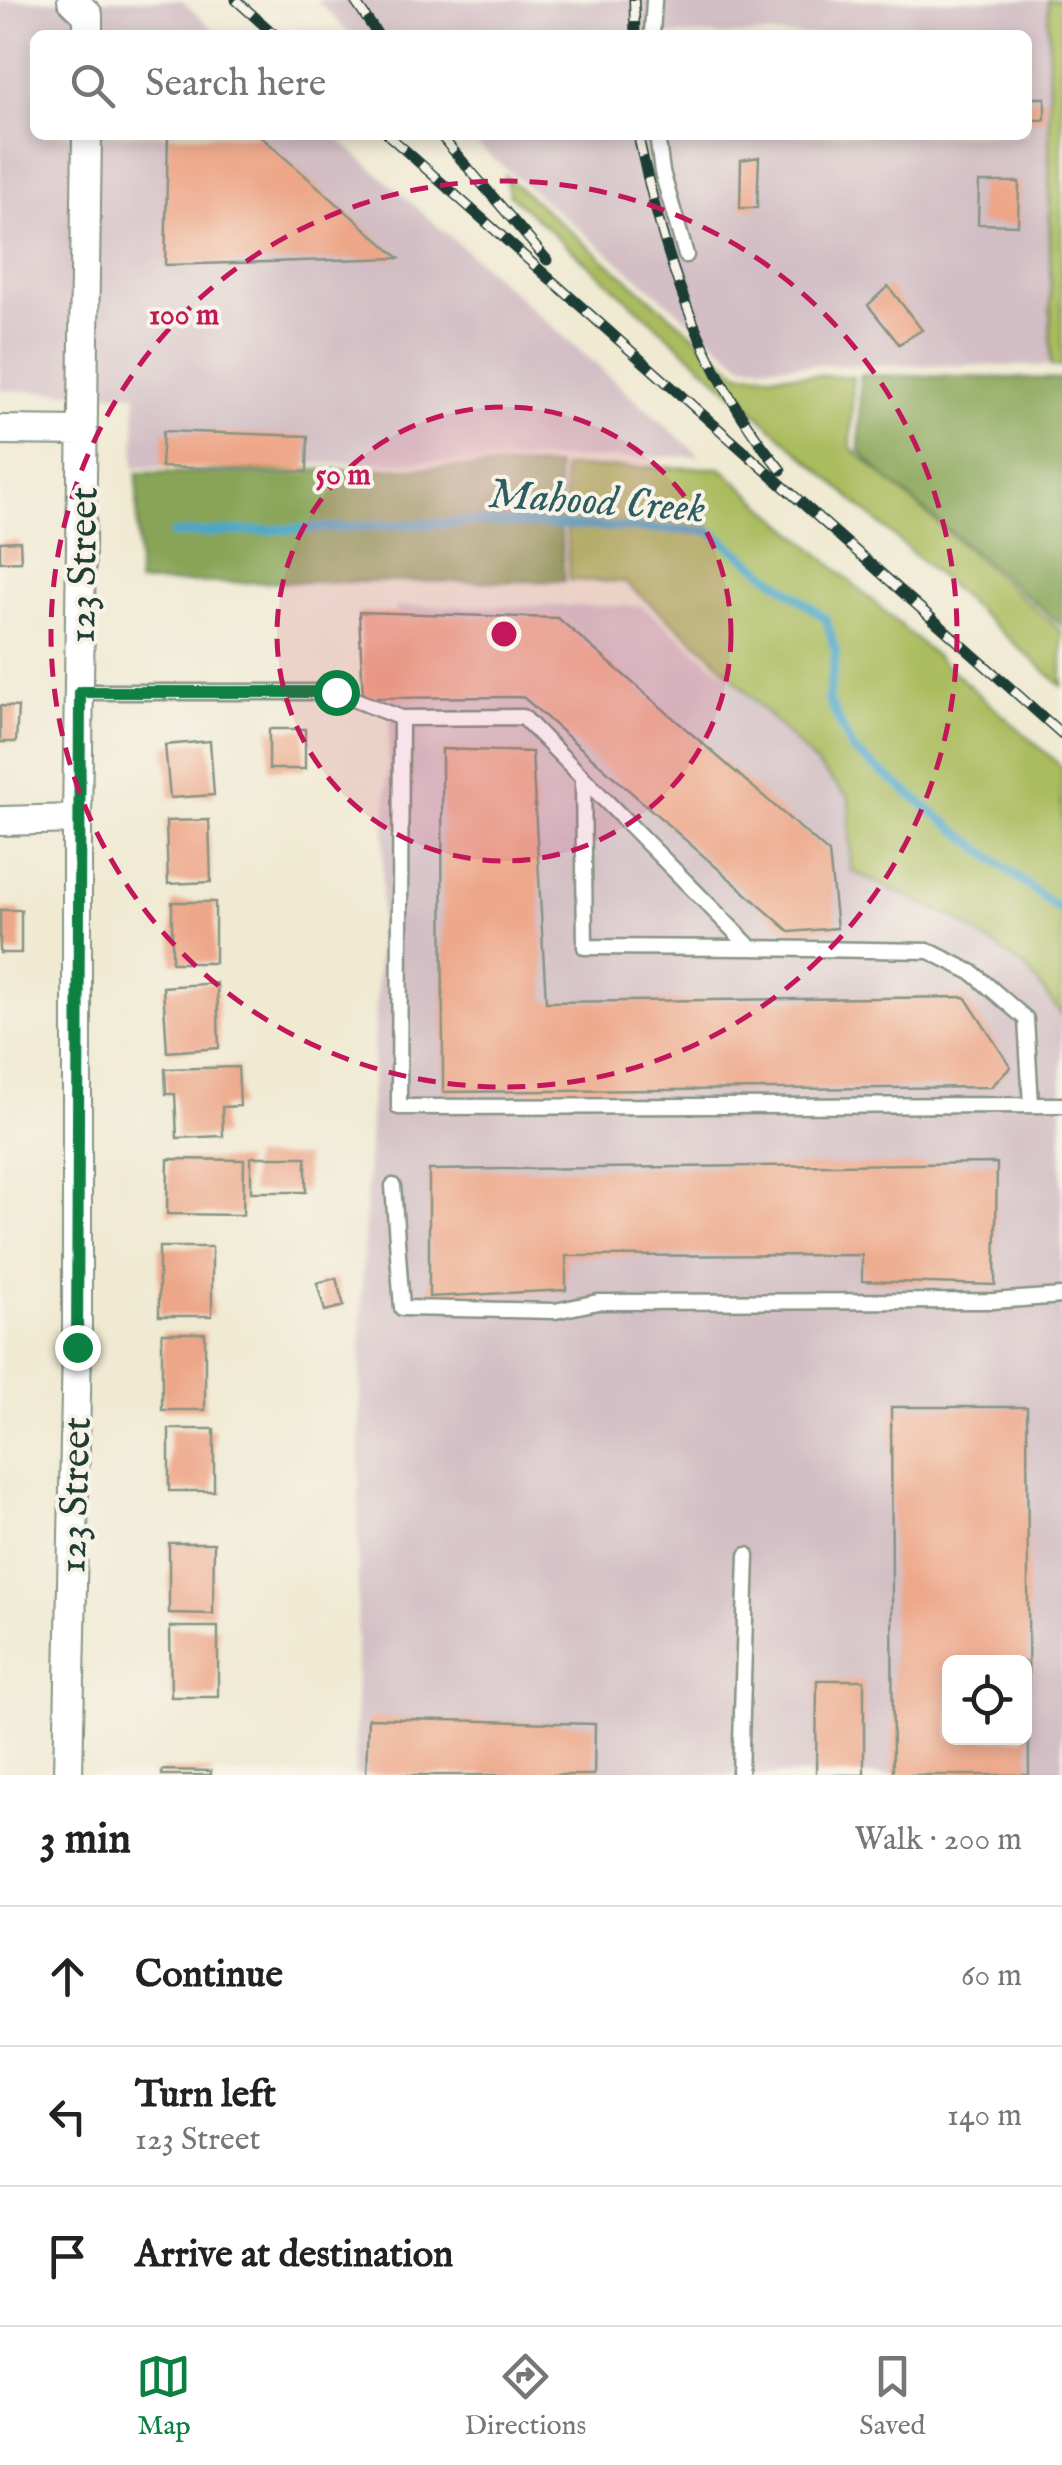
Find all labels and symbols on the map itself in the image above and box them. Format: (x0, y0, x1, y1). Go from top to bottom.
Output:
text: 100 m (149, 297, 219, 335)
text: 50 m (315, 457, 371, 495)
water label: Mahood Creek (487, 468, 707, 537)
street label: 123 Street (58, 486, 111, 644)
centre of rings (486, 616, 522, 652)
route start (314, 670, 360, 716)
route end (55, 1325, 101, 1371)
street label: 123 Street (48, 1416, 105, 1574)

